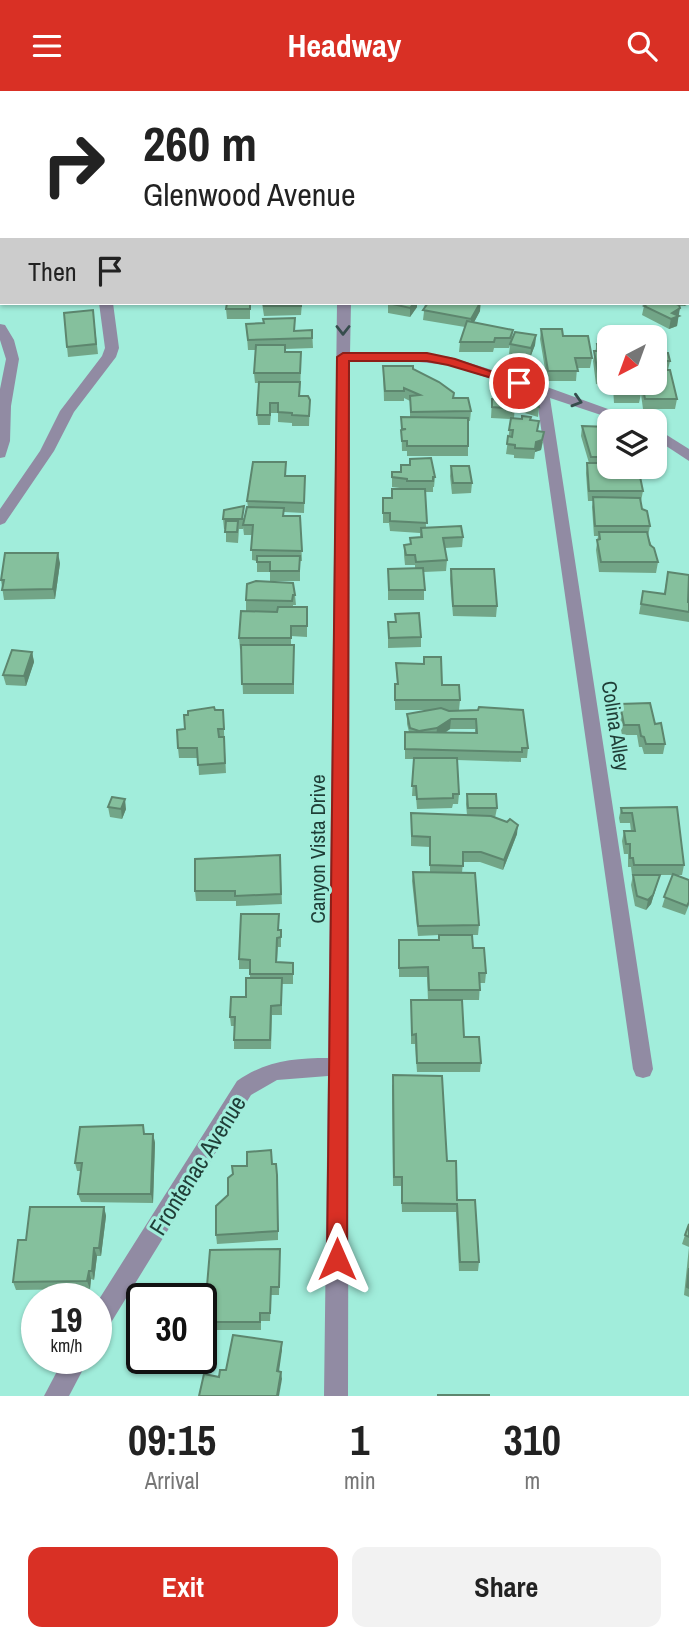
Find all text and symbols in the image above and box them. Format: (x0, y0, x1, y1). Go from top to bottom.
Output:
text: Headway (288, 24, 401, 67)
icon: menu (28, 27, 66, 65)
icon: search (623, 27, 661, 65)
text: 260 m (143, 110, 257, 176)
icon: right (28, 119, 119, 210)
text: Glenwood Avenue (143, 173, 356, 216)
icon: arrive (91, 252, 129, 290)
text: Then (28, 254, 77, 289)
one-way arrow (335, 325, 351, 336)
north arrow (597, 325, 667, 395)
map controls (597, 325, 667, 479)
pin (489, 353, 549, 413)
icon: arrive (500, 364, 538, 402)
one-way arrow (570, 392, 582, 407)
button: layers (597, 409, 667, 479)
street label: Colina Alley (595, 679, 637, 774)
street label: Canyon Vista Drive (303, 774, 332, 924)
street label: Frontenac Avenue (141, 1089, 253, 1241)
position arrow (300, 1222, 374, 1296)
speed limit sign: 30 (126, 1283, 217, 1374)
text: 19 (51, 1296, 82, 1343)
text: km/h (51, 1333, 83, 1358)
text: 09:15 (128, 1412, 216, 1468)
text: 1 (350, 1412, 369, 1468)
text: 310 (504, 1412, 561, 1468)
text: Arrival (145, 1465, 199, 1496)
text: min (344, 1465, 376, 1496)
text: m (524, 1465, 540, 1496)
button: Exit (28, 1547, 338, 1627)
button: Share (352, 1547, 661, 1627)

